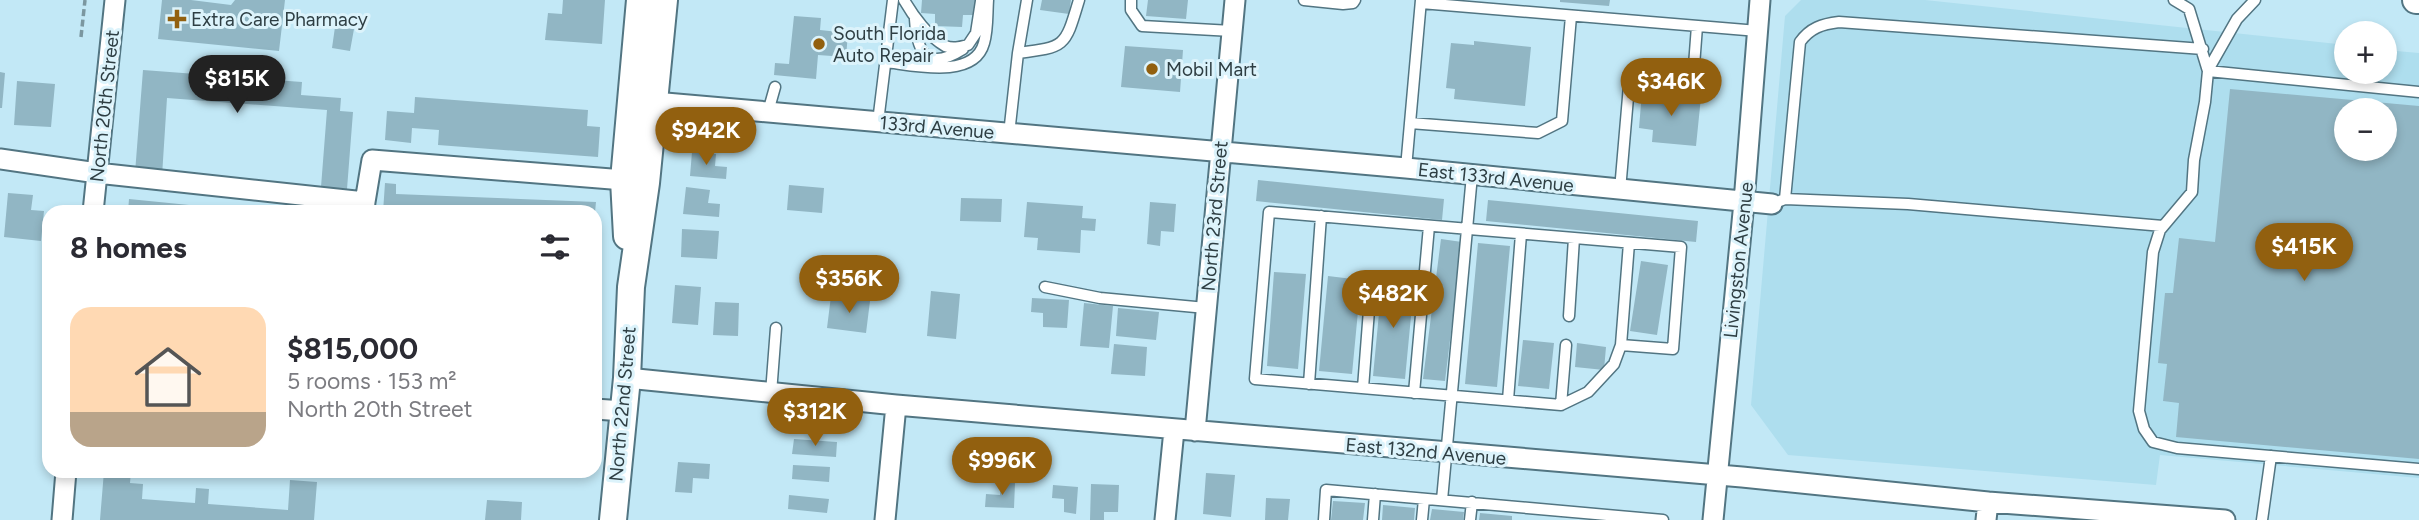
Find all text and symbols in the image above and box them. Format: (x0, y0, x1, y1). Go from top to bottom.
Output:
place label: Extra Care Pharmacy (191, 8, 368, 31)
marker: Extra Care Pharmacy (169, 11, 185, 27)
map controls (2334, 21, 2397, 161)
button: + (2334, 21, 2397, 84)
place label: South Florida Auto Repair (833, 22, 946, 67)
street label: North 20th Street (85, 29, 124, 183)
marker: South Florida Auto Repair (811, 36, 827, 52)
pin: $815K (188, 55, 286, 115)
place label: Mobil Mart (1166, 58, 1257, 81)
pin: $346K (1622, 58, 1720, 118)
marker: Mobil Mart (1144, 61, 1160, 77)
text: $815K (204, 64, 270, 92)
text: $346K (1637, 67, 1705, 95)
button: − (2334, 98, 2397, 161)
pin: $942K (657, 108, 755, 167)
street label: 133rd Avenue (879, 111, 995, 144)
text: $942K (671, 116, 741, 144)
street label: North 23rd Street (1196, 140, 1233, 292)
street label: East 133rd Avenue (1417, 158, 1575, 197)
street label: Livingston Avenue (1719, 181, 1758, 339)
pin: $415K (2255, 224, 2353, 283)
icon: filters (536, 228, 574, 266)
text: 8 homes (70, 229, 187, 266)
text: $415K (2271, 232, 2337, 260)
pin: $356K (800, 256, 898, 315)
text: $356K (815, 264, 883, 292)
pin: $482K (1344, 270, 1442, 330)
text: $482K (1358, 279, 1428, 307)
street label: North 22nd Street (604, 326, 641, 483)
text: $815,000 (287, 330, 418, 367)
icon: home (126, 335, 210, 419)
text: 5 rooms · 153 m² (287, 367, 457, 395)
pin: $312K (766, 388, 864, 448)
text: North 20th Street (287, 395, 472, 423)
text: $312K (783, 397, 847, 425)
street label: East 132nd Avenue (1345, 433, 1507, 470)
pin: $996K (953, 438, 1051, 497)
text: $996K (968, 446, 1036, 474)

